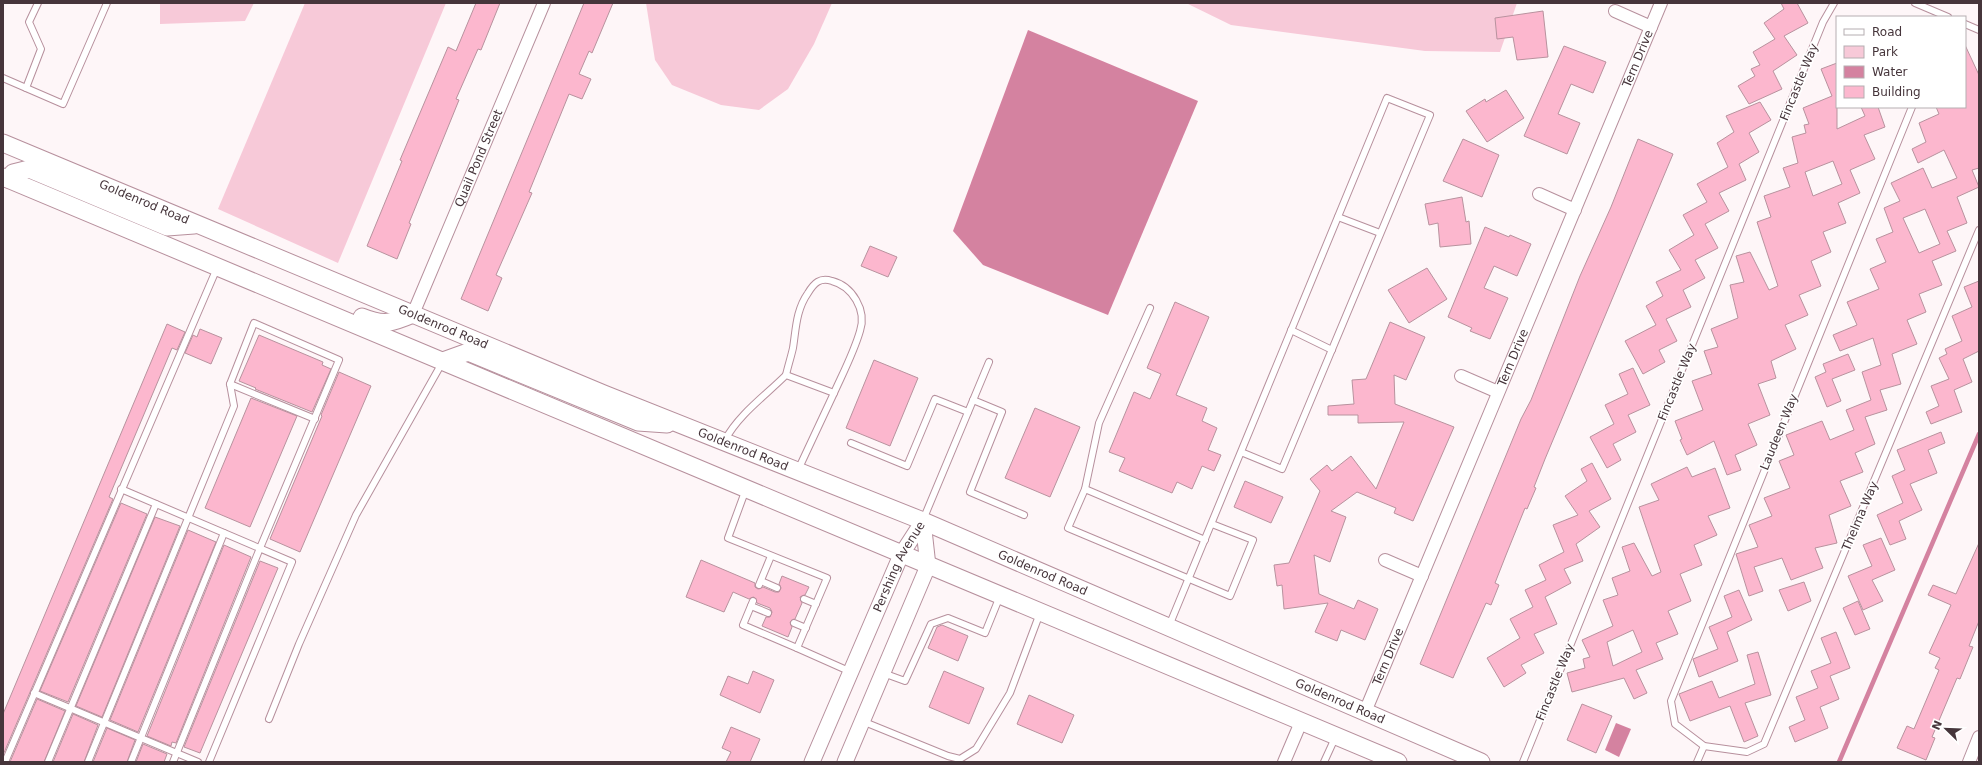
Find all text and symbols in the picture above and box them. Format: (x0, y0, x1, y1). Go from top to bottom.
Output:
legend (1836, 16, 1966, 108)
text: Road (1872, 25, 1902, 39)
street label: Tern Drive (1619, 28, 1656, 90)
street label: Fincastle Way (1777, 41, 1821, 123)
text: Park (1872, 45, 1898, 59)
text: Water (1872, 65, 1908, 79)
text: Building (1872, 85, 1921, 99)
street label: Quail Pond Street (452, 107, 505, 209)
street label: Goldenrod Road (97, 177, 191, 227)
street label: Goldenrod Road (396, 302, 490, 352)
street label: Tern Drive (1494, 327, 1531, 389)
street label: Fincastle Way (1655, 341, 1699, 423)
street label: Laudeen Way (1757, 392, 1801, 472)
street label: Goldenrod Road (696, 425, 790, 474)
street label: Thelma Way (1839, 479, 1881, 554)
street label: Pershing Avenue (870, 519, 928, 614)
street label: Goldenrod Road (996, 547, 1090, 598)
street label: Tern Drive (1370, 626, 1406, 688)
street label: Fincastle Way (1533, 641, 1577, 723)
street label: Goldenrod Road (1293, 676, 1387, 727)
north arrow (1926, 709, 1966, 749)
text: N (1929, 719, 1945, 732)

